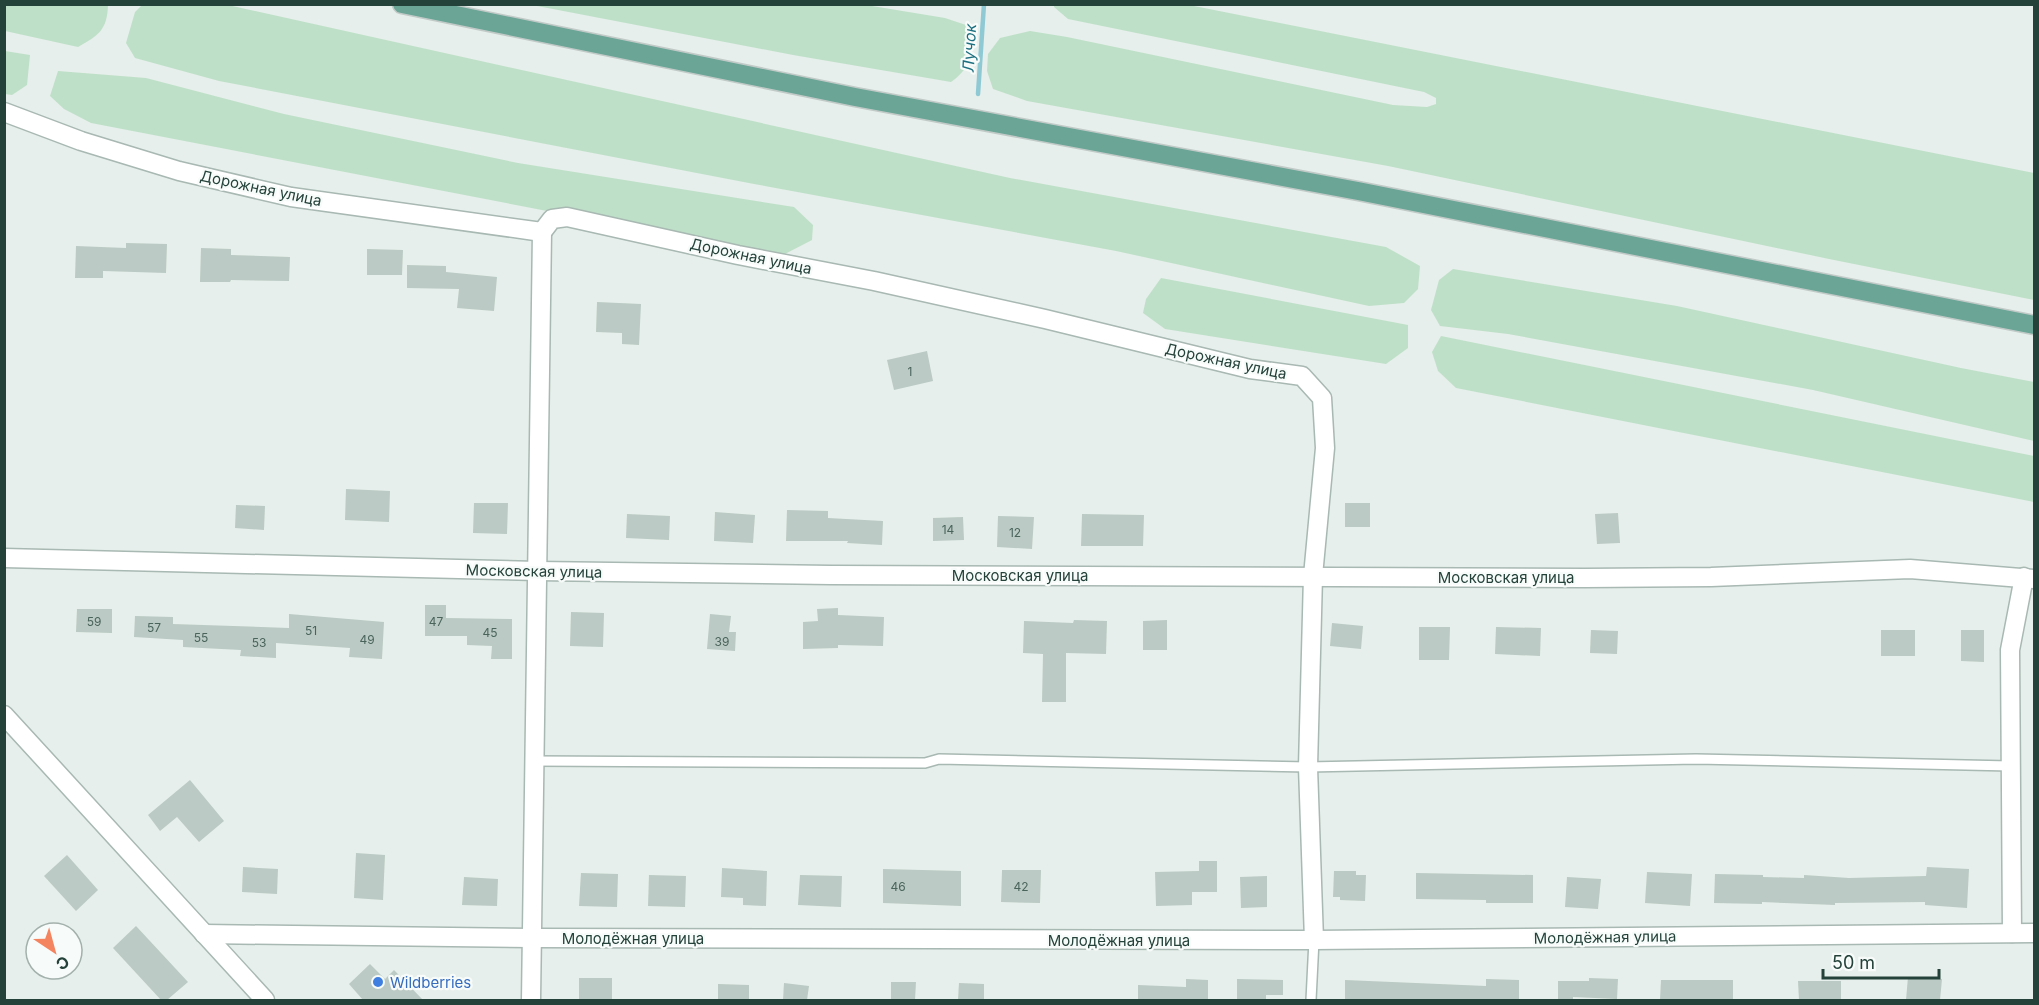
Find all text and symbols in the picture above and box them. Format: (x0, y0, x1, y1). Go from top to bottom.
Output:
water label: Лучок (958, 22, 980, 73)
street label: Дорожная улица (199, 166, 323, 210)
street label: Дорожная улица (689, 234, 813, 278)
street label: Дорожная улица (1164, 339, 1288, 383)
house number: 1 (908, 364, 912, 379)
house number: 14 (942, 522, 955, 537)
house number: 12 (1009, 525, 1021, 540)
street label: Московская улица (466, 560, 602, 582)
street label: Московская улица (952, 566, 1088, 585)
street label: Московская улица (1438, 568, 1574, 587)
house number: 59 (87, 614, 101, 629)
house number: 47 (429, 614, 443, 629)
house number: 57 (147, 620, 161, 635)
house number: 51 (305, 623, 317, 638)
house number: 45 (482, 625, 498, 640)
house number: 55 (194, 630, 208, 645)
house number: 49 (359, 632, 375, 647)
house number: 39 (715, 634, 729, 649)
house number: 53 (252, 635, 266, 650)
house number: 46 (890, 879, 906, 894)
house number: 42 (1013, 879, 1029, 894)
north arrow (24, 921, 84, 981)
street label: Молодёжная улица (1534, 926, 1676, 948)
street label: Молодёжная улица (562, 929, 704, 948)
street label: Молодёжная улица (1048, 931, 1190, 950)
scale bar (1823, 942, 1938, 980)
text: С (52, 952, 73, 975)
text: 50 m (1832, 952, 1875, 973)
place label: Wildberries (390, 973, 471, 992)
marker: Wildberries (371, 975, 385, 989)

